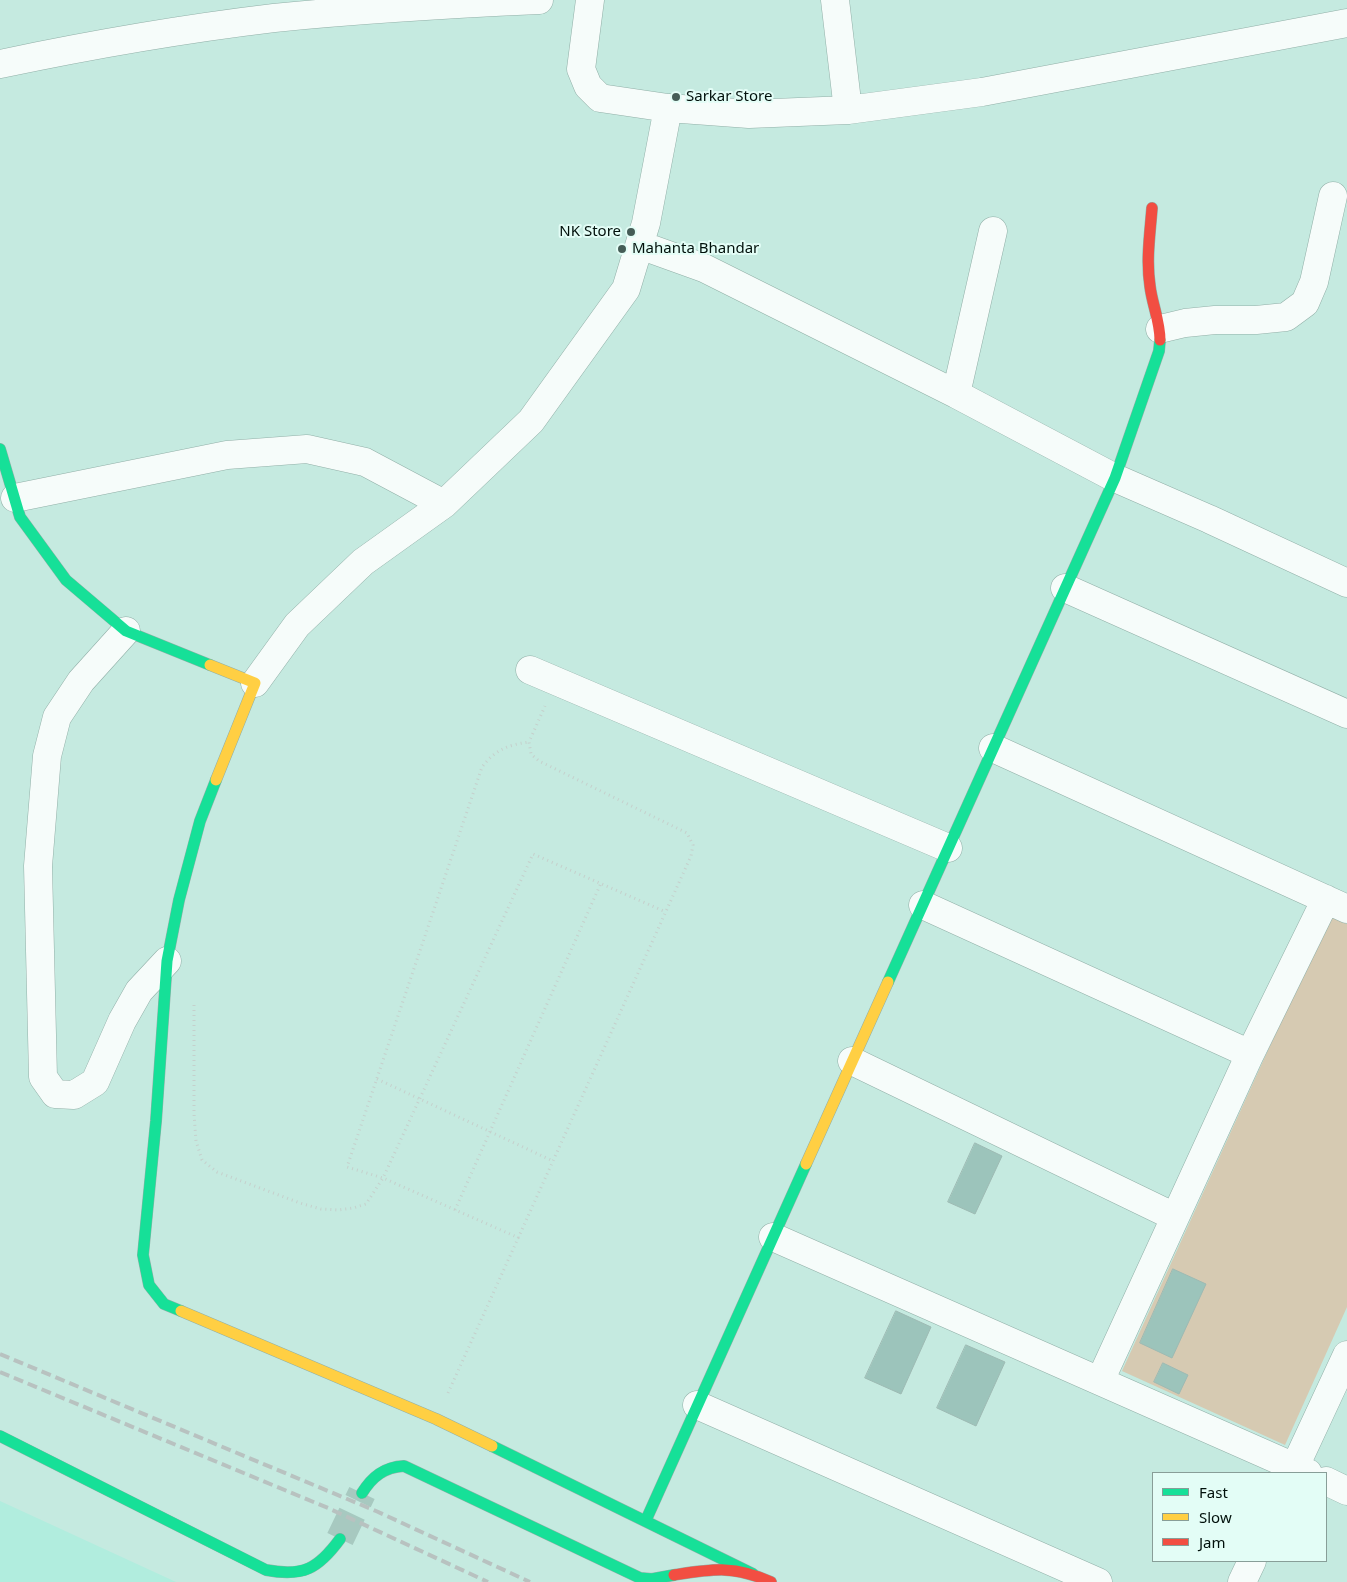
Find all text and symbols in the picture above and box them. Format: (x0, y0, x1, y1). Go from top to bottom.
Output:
place label: Sarkar Store (686, 88, 772, 106)
marker: Sarkar Store (670, 91, 682, 103)
place label: NK Store (559, 223, 621, 241)
marker: NK Store (625, 226, 637, 238)
place label: Mahanta Bhandar (632, 240, 759, 258)
marker: Mahanta Bhandar (616, 243, 628, 255)
legend (1152, 1472, 1327, 1562)
text: Fast (1199, 1482, 1228, 1502)
text: Slow (1199, 1507, 1232, 1527)
text: Jam (1199, 1532, 1226, 1552)

